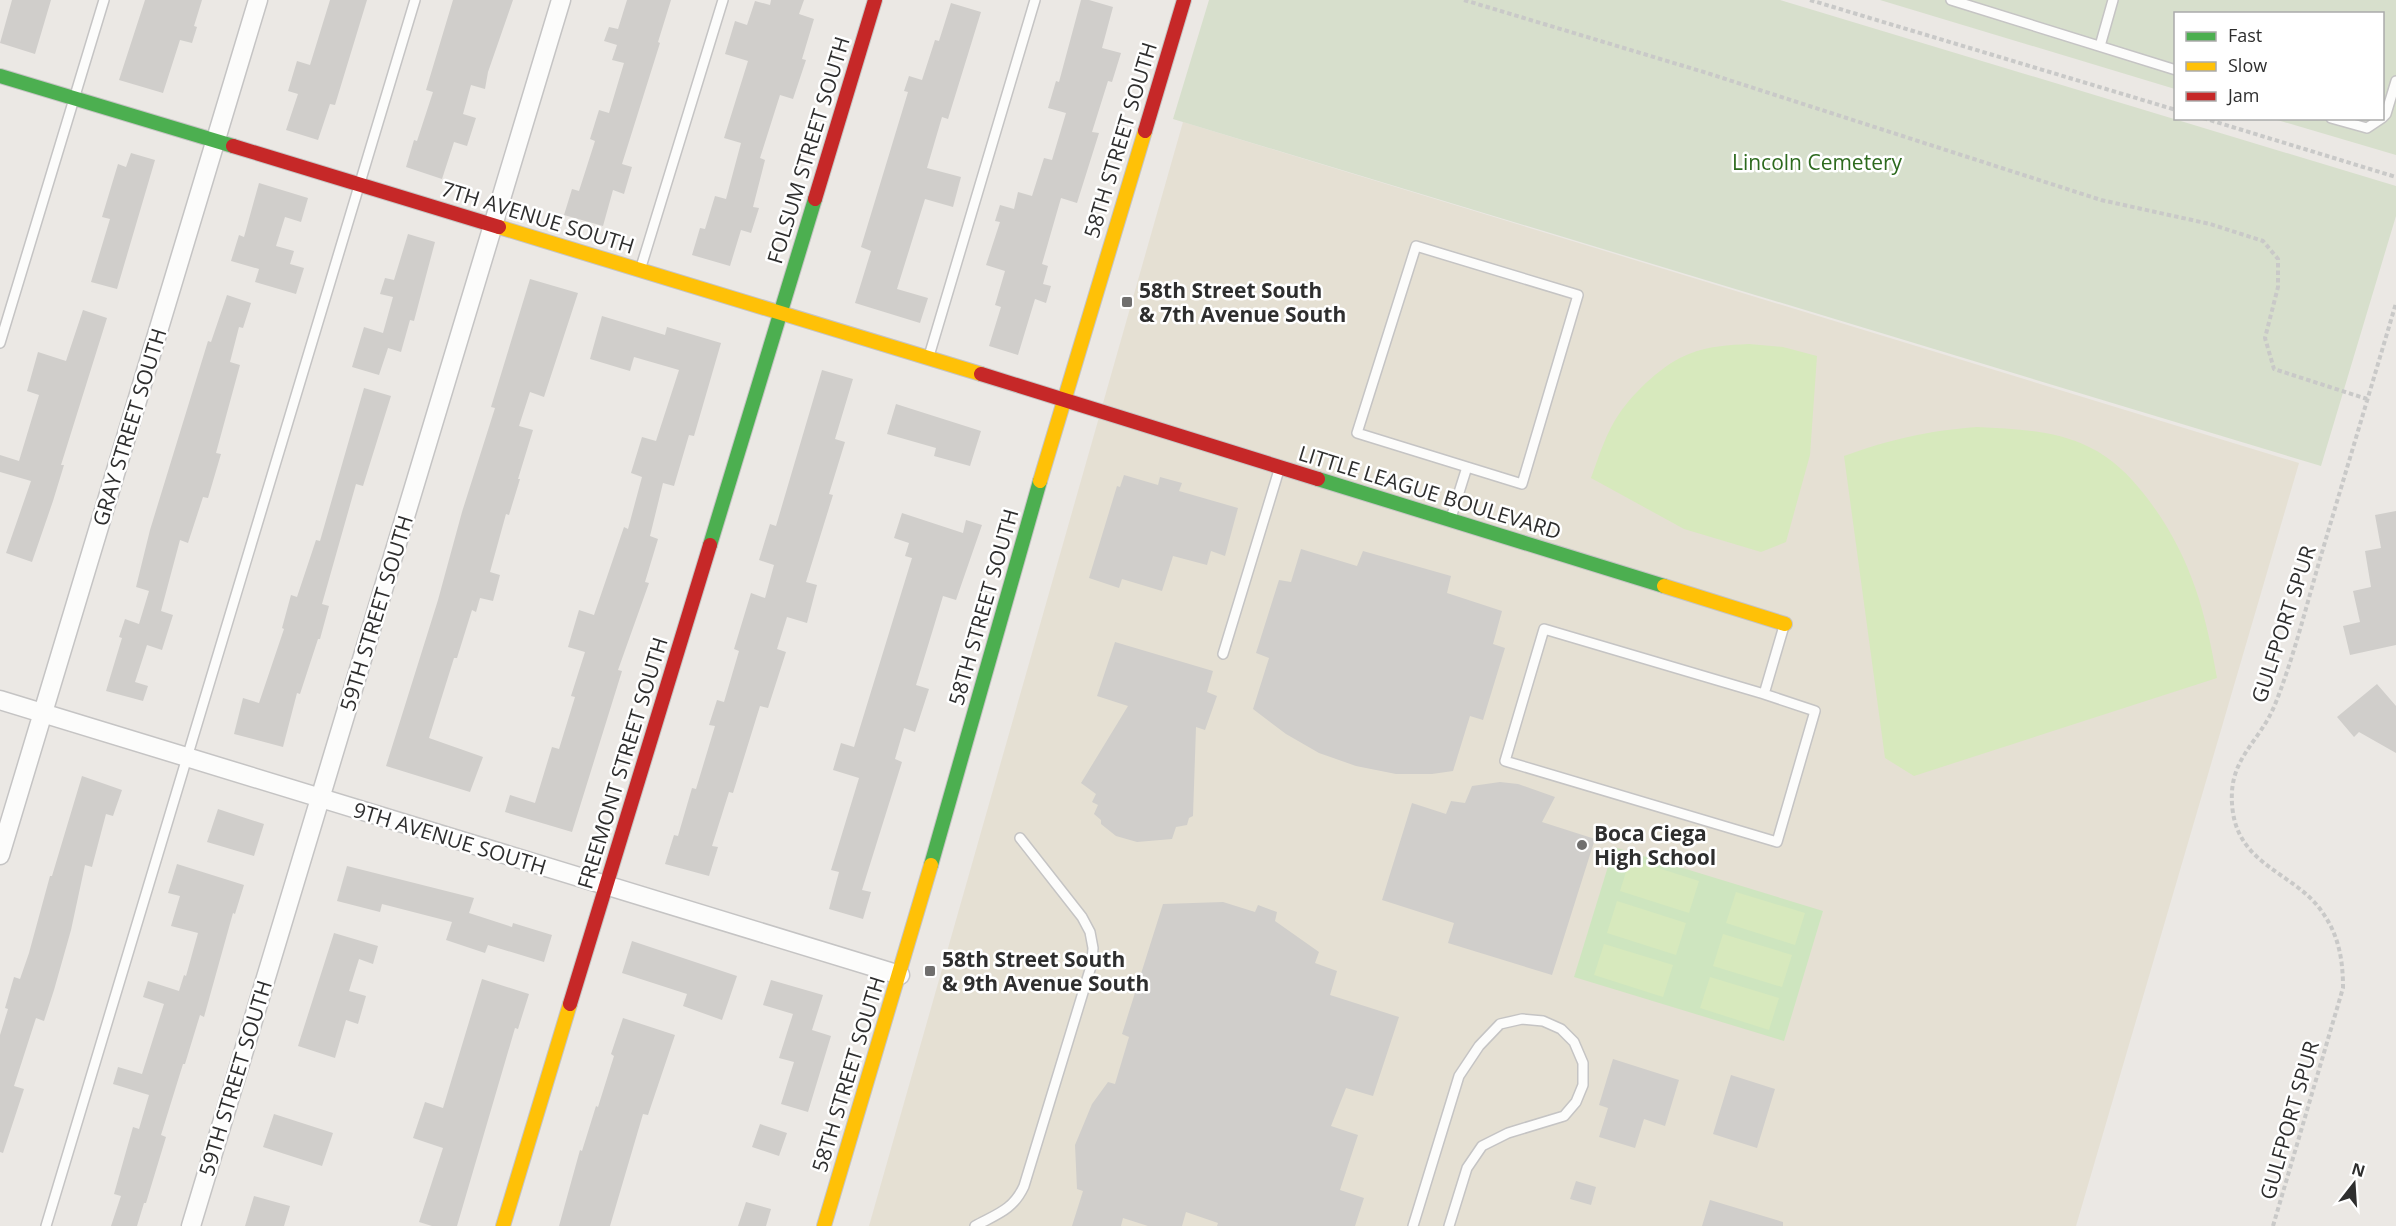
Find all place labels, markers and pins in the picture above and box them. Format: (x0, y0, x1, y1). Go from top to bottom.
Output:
place label: 58th Street South & 7th Avenue South (1139, 276, 1346, 328)
marker: 58th Street South & 7th Avenue South (1120, 295, 1134, 309)
place label: Boca Ciega High School (1594, 819, 1716, 871)
marker: Boca Ciega High School (1575, 838, 1589, 852)
place label: 58th Street South & 9th Avenue South (942, 945, 1149, 997)
marker: 58th Street South & 9th Avenue South (923, 964, 937, 978)

